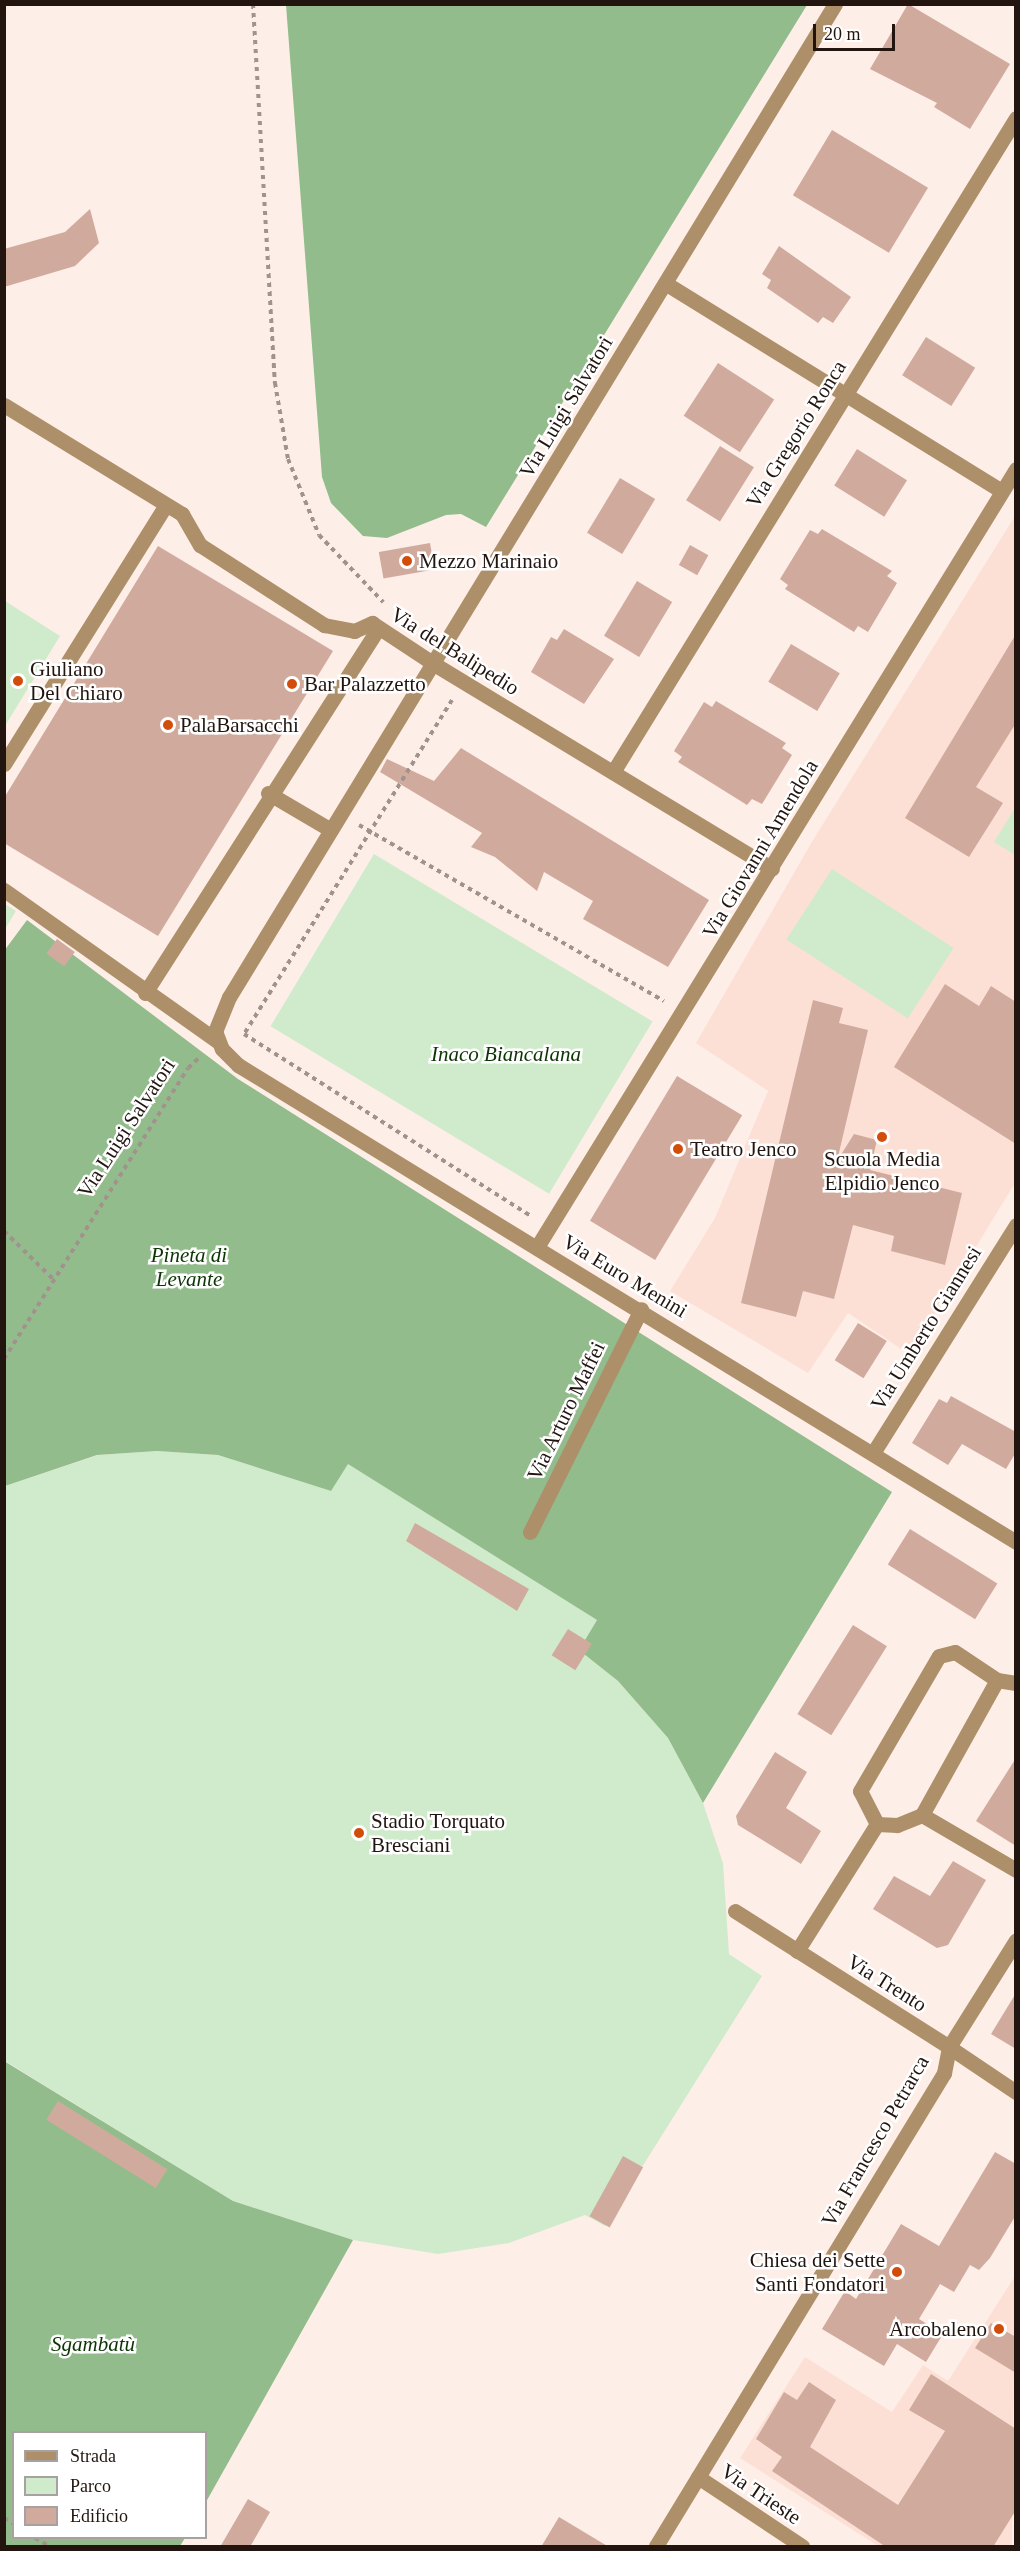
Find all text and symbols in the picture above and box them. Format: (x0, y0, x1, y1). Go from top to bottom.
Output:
scale bar (816, 12, 898, 50)
text: 20 m (824, 24, 861, 44)
street label: Via Luigi Salvatori (514, 332, 618, 482)
street label: Via Gregorio Ronca (741, 356, 851, 512)
place label: Mezzo Marinaio (419, 548, 558, 574)
marker: Mezzo Marinaio (400, 554, 414, 568)
street label: Via del Balipedio (386, 601, 524, 701)
place label: Giuliano Del Chiaro (30, 656, 123, 706)
place label: Bar Palazzetto (304, 671, 426, 697)
marker: Giuliano Del Chiaro (11, 674, 25, 688)
marker: Bar Palazzetto (285, 677, 299, 691)
place label: PalaBarsacchi (180, 712, 299, 738)
marker: PalaBarsacchi (161, 718, 175, 732)
street label: Via Giovanni Amendola (696, 755, 824, 943)
park label: Inaco Biancalana (431, 1041, 581, 1067)
street label: Via Luigi Salvatori (72, 1054, 180, 1202)
marker: Scuola Media Elpidio Jenco (875, 1130, 889, 1144)
place label: Teatro Jenco (690, 1136, 796, 1162)
marker: Teatro Jenco (671, 1142, 685, 1156)
place label: Scuola Media Elpidio Jenco (824, 1146, 940, 1196)
street label: Via Euro Menini (558, 1229, 692, 1323)
street label: Via Umberto Giannesi (865, 1241, 987, 1415)
park label: Pineta di Levante (151, 1242, 227, 1292)
street label: Via Arturo Maffei (521, 1337, 611, 1485)
place label: Stadio Torquato Bresciani (371, 1808, 505, 1858)
marker: Stadio Torquato Bresciani (352, 1826, 366, 1840)
street label: Via Trento (842, 1949, 932, 2017)
street label: Via Francesco Petrarca (816, 2051, 934, 2231)
place label: Chiesa dei Sette Santi Fondatori (750, 2247, 885, 2297)
marker: Chiesa dei Sette Santi Fondatori (890, 2265, 904, 2279)
place label: Arcobaleno (889, 2316, 987, 2342)
marker: Arcobaleno (992, 2322, 1006, 2336)
park label: Sgambatù (51, 2331, 135, 2357)
legend (12, 2431, 207, 2539)
text: Strada (70, 2446, 116, 2466)
street label: Via Trieste (716, 2458, 806, 2530)
text: Parco (70, 2476, 111, 2496)
text: Edificio (70, 2506, 128, 2526)

